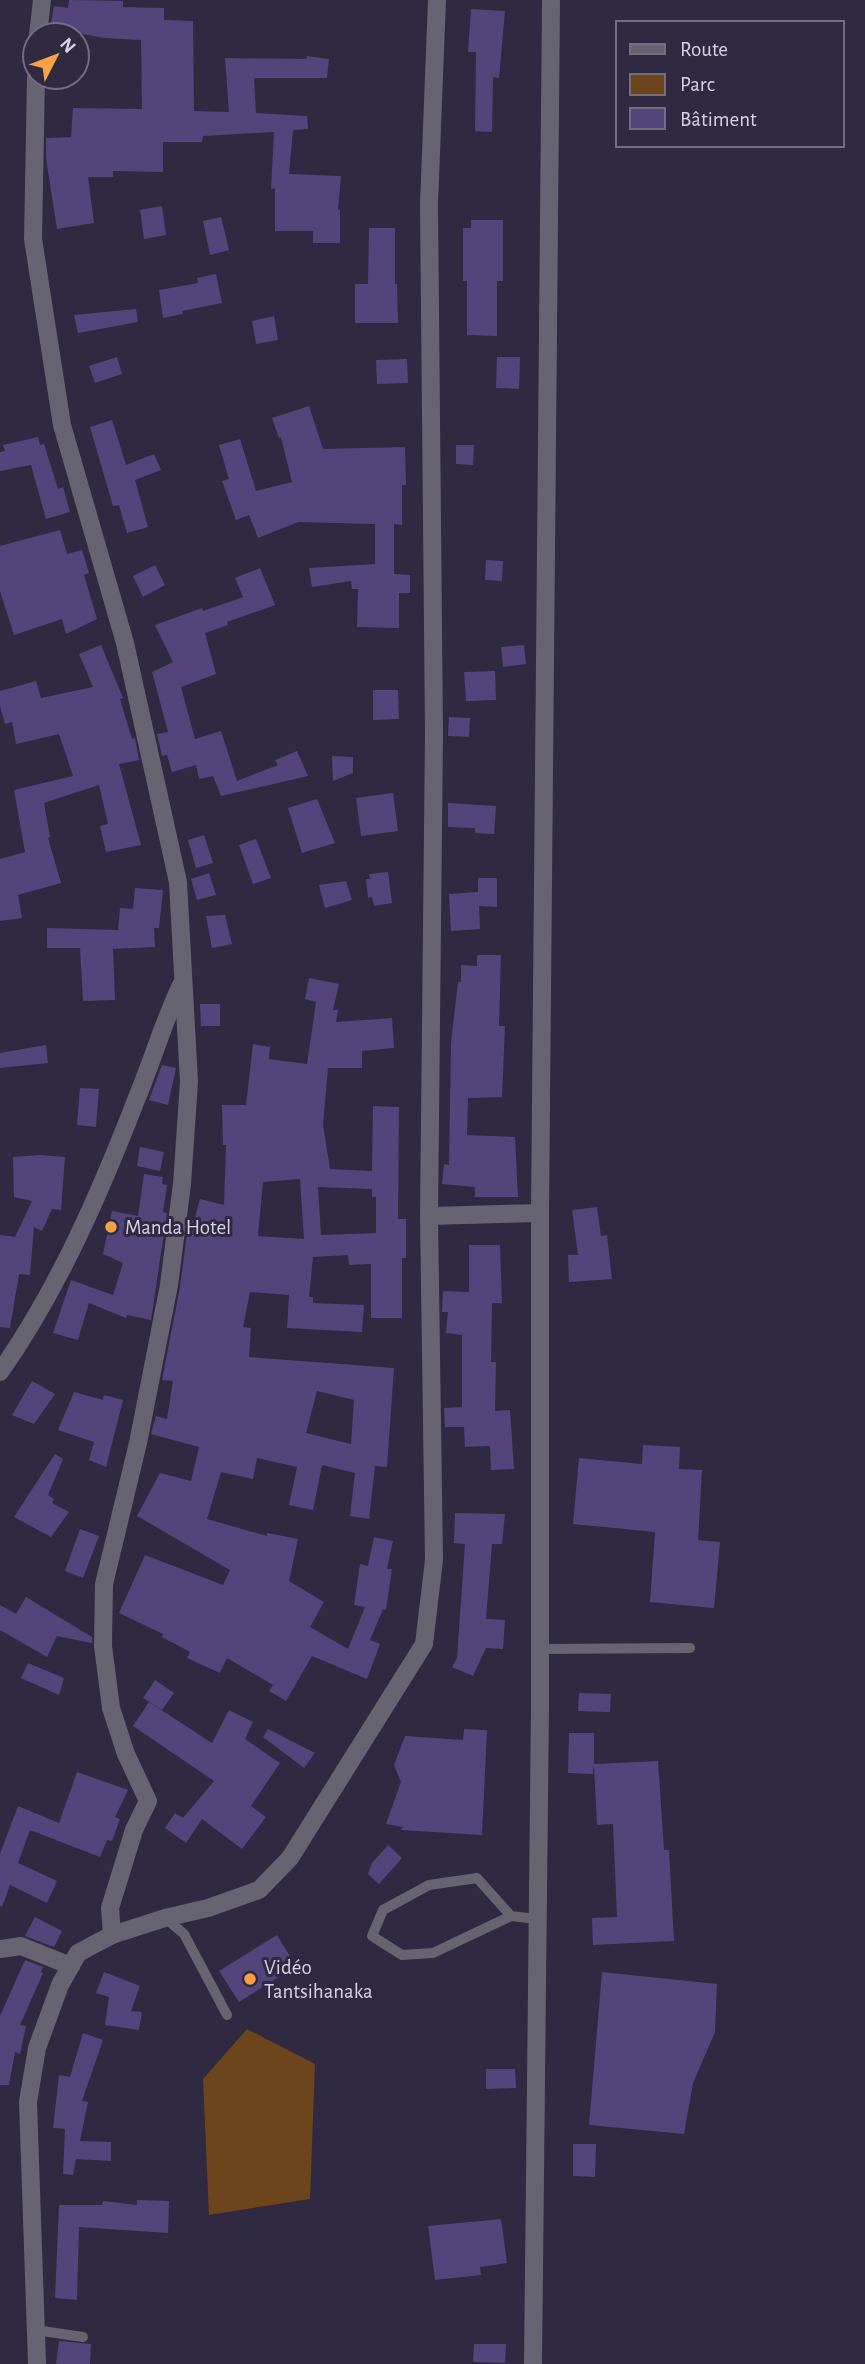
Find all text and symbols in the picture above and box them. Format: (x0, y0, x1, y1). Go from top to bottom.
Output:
north arrow (21, 21, 91, 91)
legend (616, 21, 844, 147)
text: N (56, 34, 79, 57)
text: Route (680, 39, 728, 60)
text: Parc (680, 74, 715, 95)
text: Bâtiment (680, 109, 757, 130)
place label: Manda Hotel (125, 1217, 231, 1238)
marker: Manda Hotel (103, 1219, 119, 1235)
place label: Vidéo Tantsihanaka (264, 1957, 373, 2002)
marker: Vidéo Tantsihanaka (242, 1971, 258, 1987)

